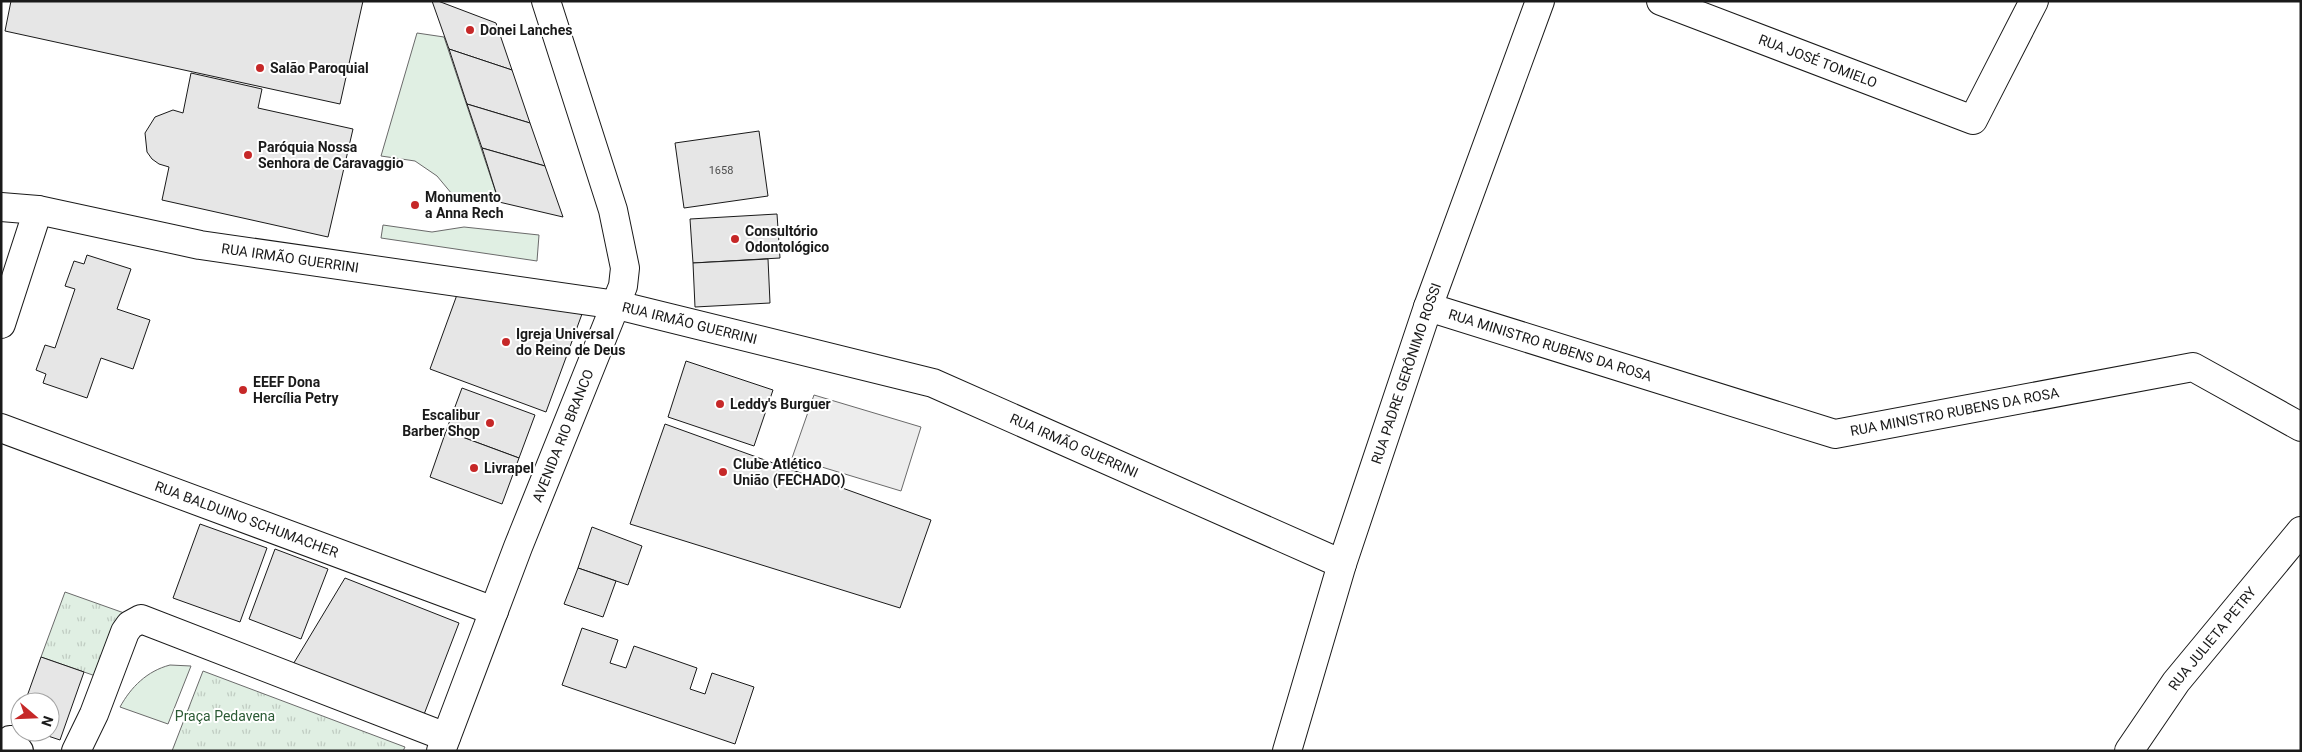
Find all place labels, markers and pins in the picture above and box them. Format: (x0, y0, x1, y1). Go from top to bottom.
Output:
place label: Donei Lanches (480, 22, 572, 38)
marker: Donei Lanches (464, 24, 476, 36)
place label: Salão Paroquial (270, 60, 369, 76)
marker: Salão Paroquial (254, 62, 266, 74)
place label: Paróquia Nossa Senhora de Caravaggio (258, 139, 404, 171)
marker: Paróquia Nossa Senhora de Caravaggio (242, 149, 254, 161)
place label: Monumento a Anna Rech (425, 189, 504, 221)
marker: Monumento a Anna Rech (409, 199, 421, 211)
place label: Consultório Odontológico (745, 223, 829, 255)
marker: Consultório Odontológico (729, 233, 741, 245)
place label: Igreja Universal do Reino de Deus (516, 326, 625, 358)
marker: Igreja Universal do Reino de Deus (500, 336, 512, 348)
place label: EEEF Dona Hercília Petry (253, 374, 339, 406)
marker: EEEF Dona Hercília Petry (237, 384, 249, 396)
place label: Leddy's Burguer (730, 396, 831, 412)
marker: Leddy's Burguer (714, 398, 726, 410)
place label: Escalibur Barber Shop (402, 407, 480, 439)
marker: Escalibur Barber Shop (484, 417, 496, 429)
place label: Clube Atlético União (FECHADO) (733, 456, 845, 489)
place label: Livrapel (484, 460, 534, 476)
marker: Livrapel (468, 462, 480, 474)
marker: Clube Atlético União (FECHADO) (717, 466, 729, 478)

